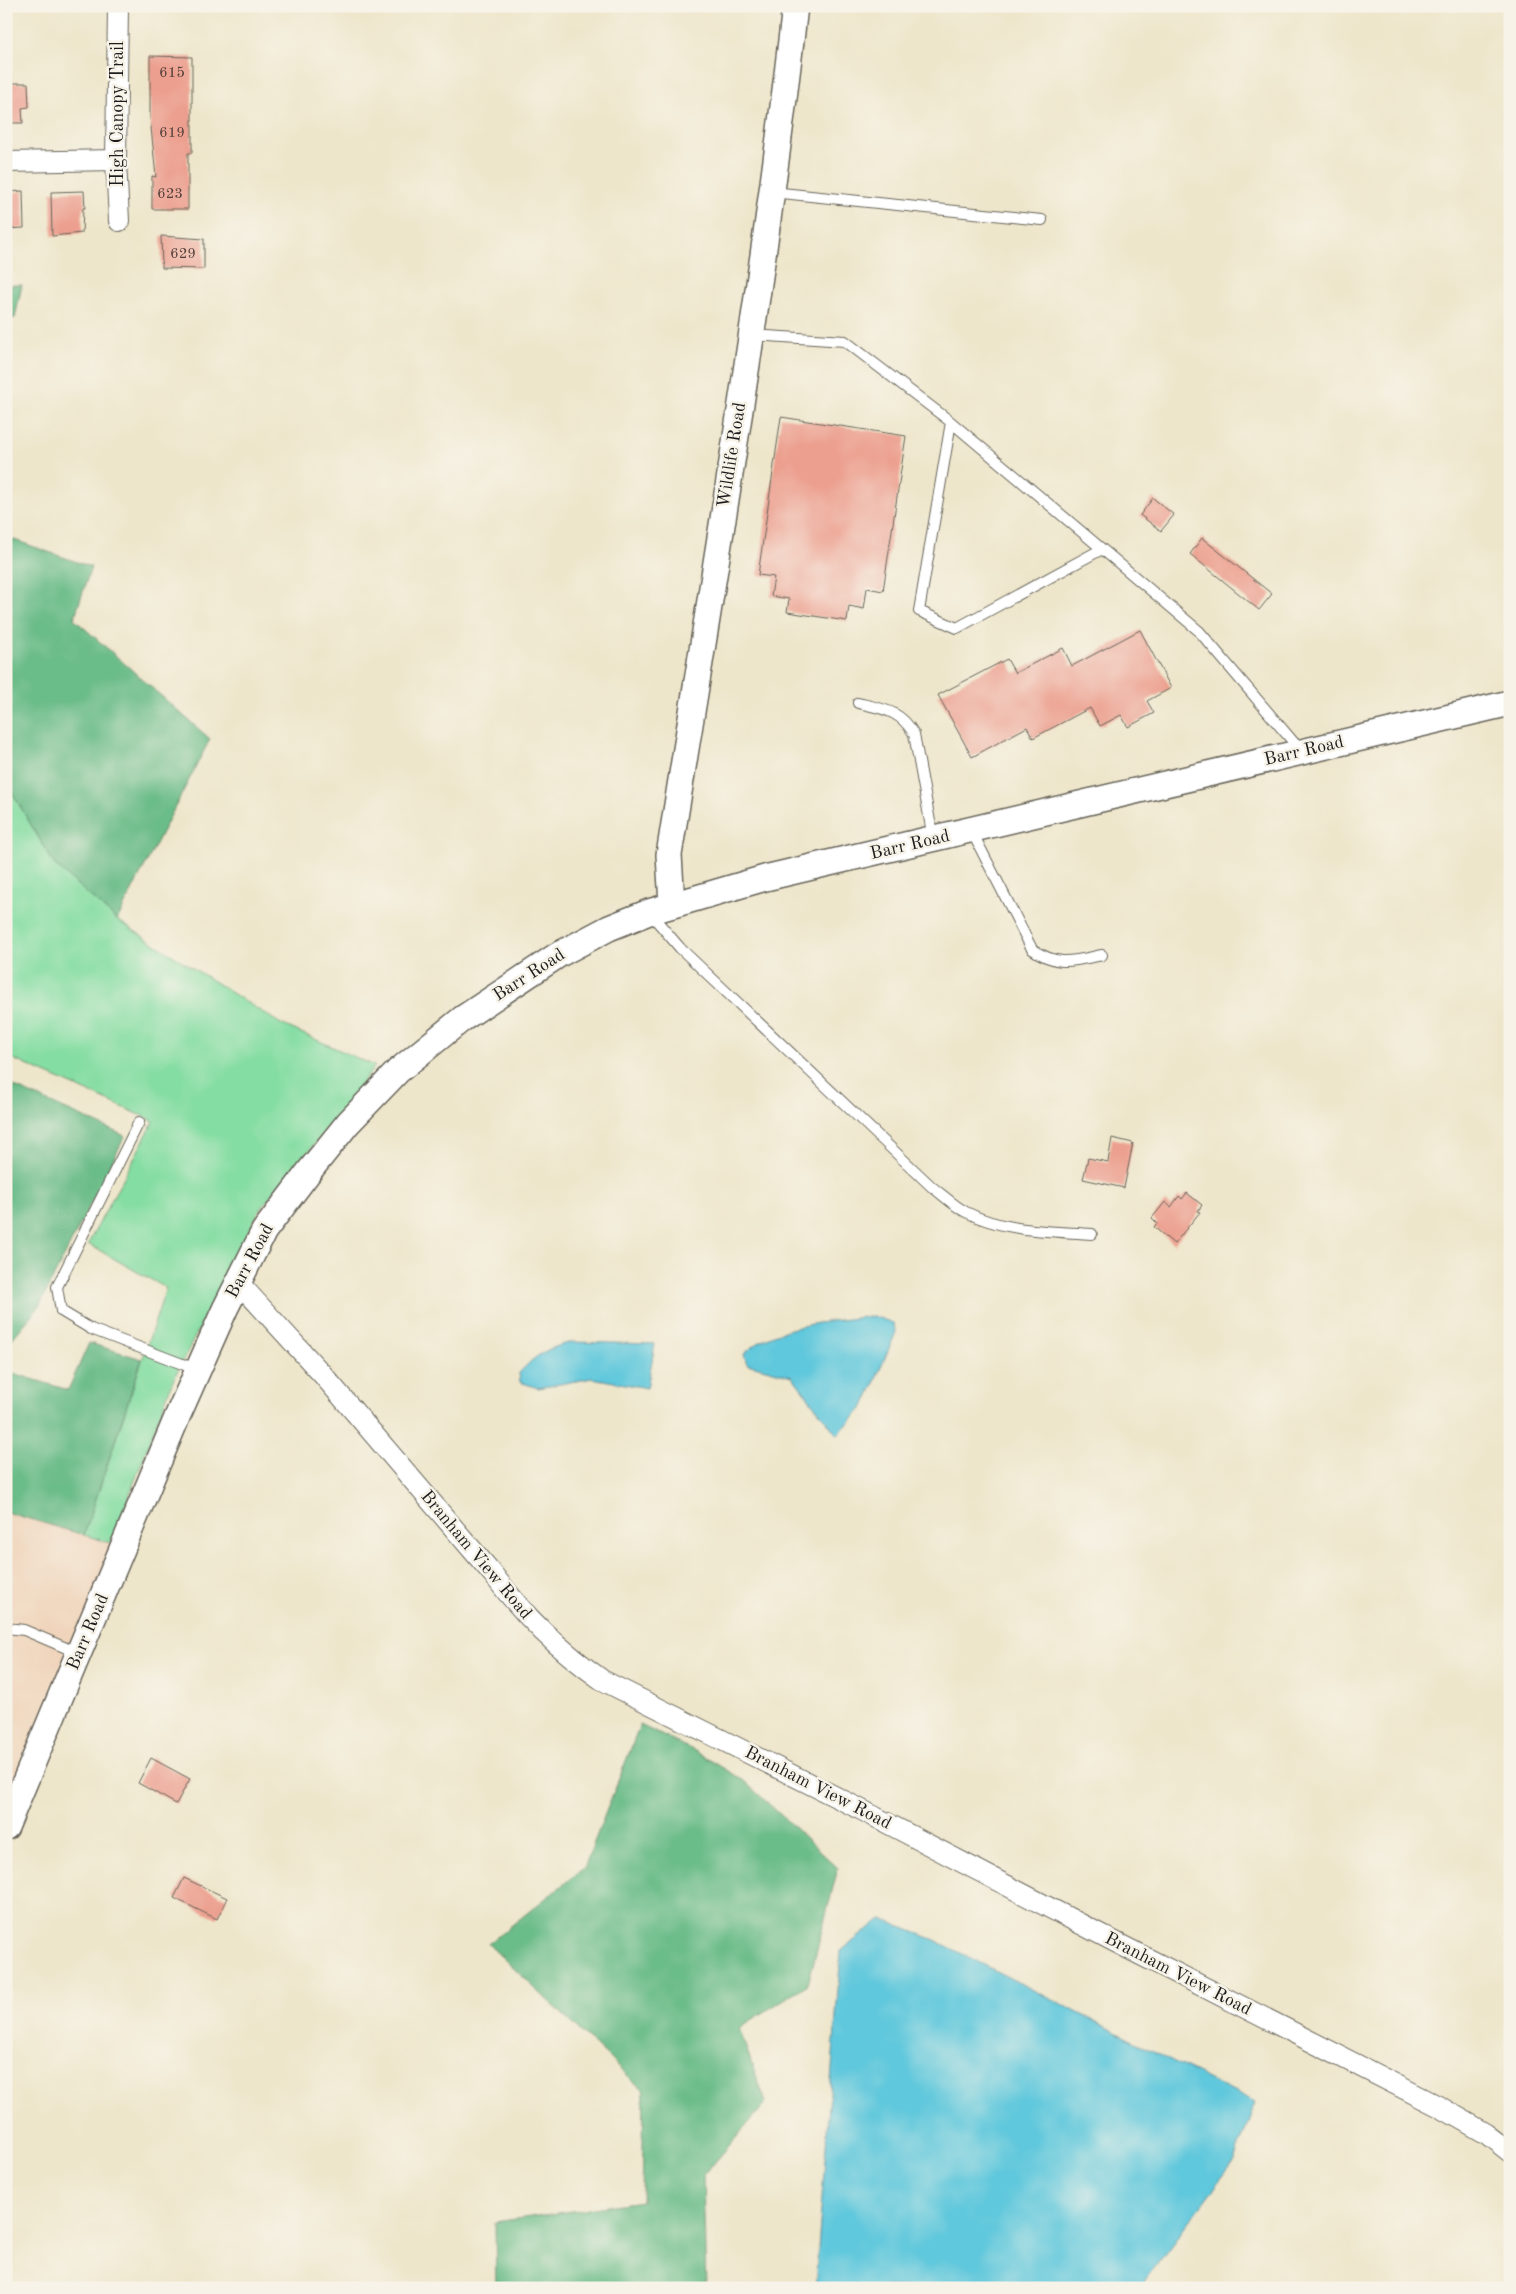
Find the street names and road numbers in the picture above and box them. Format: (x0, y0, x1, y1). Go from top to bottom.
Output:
street label: High Canopy Trail (109, 41, 127, 187)
street label: Wildlife Road (715, 401, 749, 509)
street label: Barr Road (1262, 733, 1346, 769)
street label: Barr Road (868, 827, 952, 863)
street label: Barr Road (490, 945, 568, 1005)
street label: Barr Road (223, 1221, 277, 1301)
street label: Branham View Road (417, 1487, 535, 1623)
street label: Barr Road (64, 1591, 112, 1673)
street label: Branham View Road (742, 1743, 894, 1833)
street label: Branham View Road (1102, 1929, 1254, 2019)

